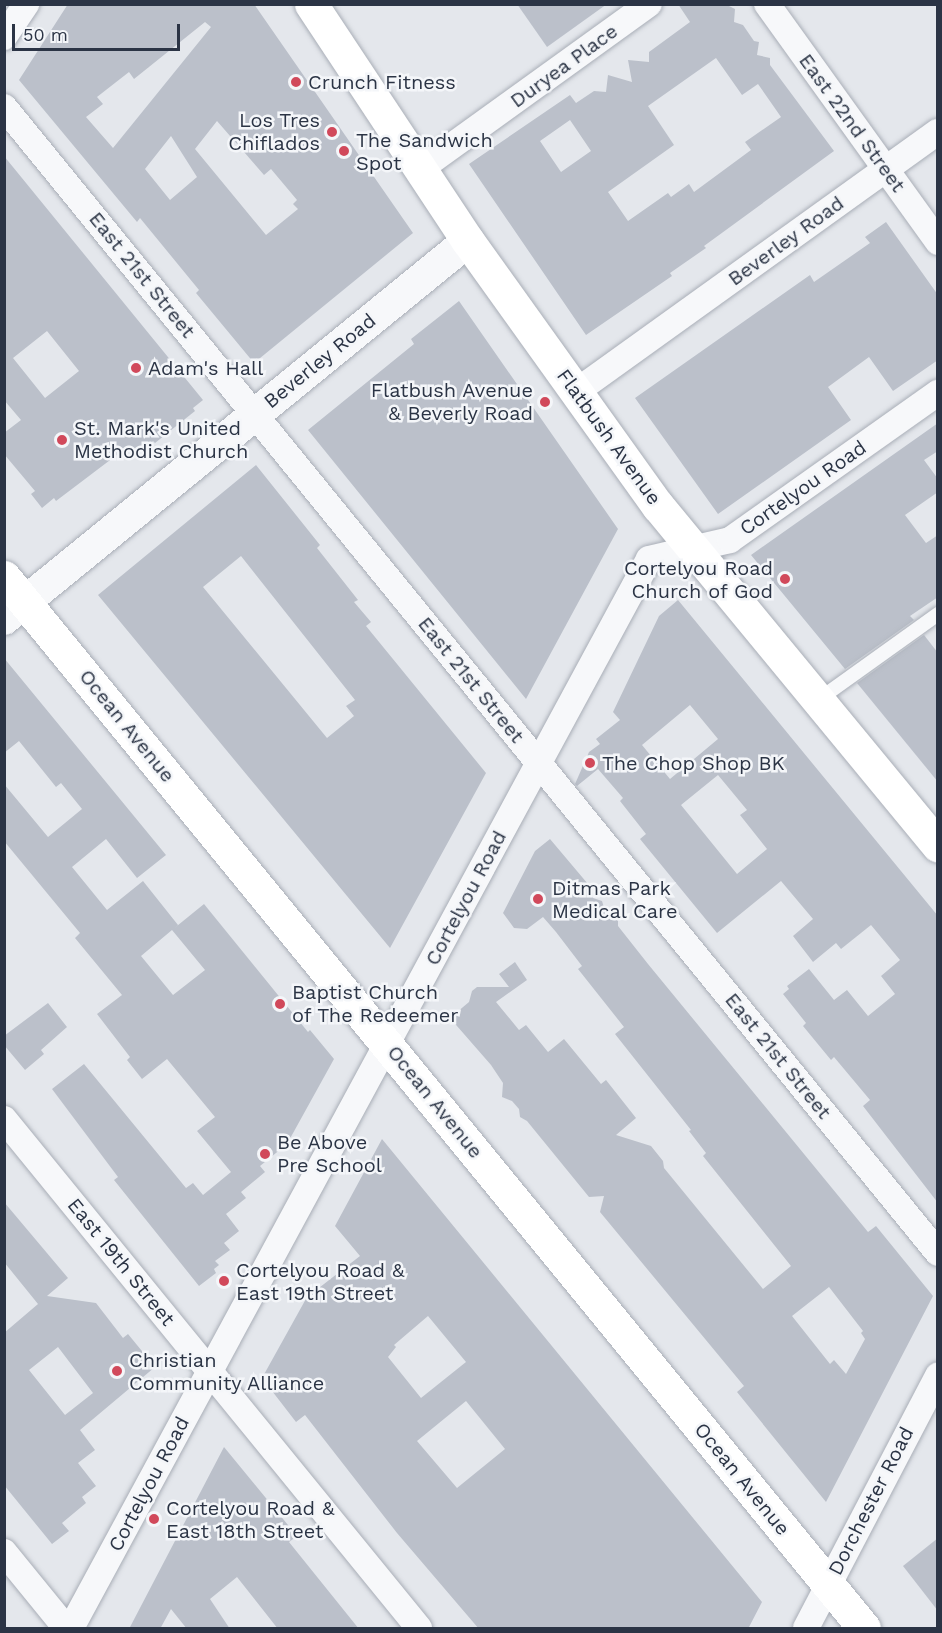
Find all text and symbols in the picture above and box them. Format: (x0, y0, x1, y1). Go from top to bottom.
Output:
scale bar (15, 12, 183, 50)
street label: Duryea Place (505, 19, 623, 113)
text: 50 m (23, 24, 68, 45)
street label: East 22nd Street (794, 49, 910, 197)
place label: Crunch Fitness (308, 70, 456, 94)
marker: Crunch Fitness (289, 75, 303, 89)
place label: Los Tres Chiflados (228, 108, 320, 155)
marker: Los Tres Chiflados (325, 125, 339, 139)
place label: The Sandwich Spot (356, 128, 493, 175)
marker: The Sandwich Spot (337, 144, 351, 158)
street label: Beverley Road (723, 191, 849, 291)
street label: East 21st Street (84, 207, 200, 343)
street label: Beverley Road (259, 308, 381, 414)
place label: Adam's Hall (148, 356, 263, 380)
marker: Adam's Hall (129, 361, 143, 375)
street label: Flatbush Avenue (551, 364, 667, 510)
place label: Flatbush Avenue & Beverly Road (370, 378, 533, 425)
marker: Flatbush Avenue & Beverly Road (538, 395, 552, 409)
place label: St. Mark's United Methodist Church (74, 416, 248, 463)
marker: St. Mark's United Methodist Church (55, 433, 69, 447)
street label: Cortelyou Road (735, 435, 871, 541)
place label: Cortelyou Road Church of God (624, 556, 773, 603)
marker: Cortelyou Road Church of God (778, 572, 792, 586)
street label: East 21st Street (413, 612, 529, 748)
street label: Ocean Avenue (74, 664, 180, 788)
place label: The Chop Shop BK (602, 751, 785, 775)
marker: The Chop Shop BK (583, 756, 597, 770)
street label: Cortelyou Road (420, 827, 512, 969)
place label: Ditmas Park Medical Care (552, 876, 678, 923)
marker: Ditmas Park Medical Care (529, 890, 547, 908)
place label: Baptist Church of The Redeemer (292, 981, 460, 1028)
street label: East 21st Street (720, 988, 836, 1124)
marker: Baptist Church of The Redeemer (273, 997, 287, 1011)
street label: Ocean Avenue (382, 1040, 488, 1164)
place label: Be Above Pre School (277, 1130, 382, 1177)
marker: Be Above Pre School (258, 1147, 272, 1161)
street label: East 19th Street (62, 1193, 180, 1331)
place label: Cortelyou Road & East 19th Street (236, 1258, 404, 1305)
marker: Cortelyou Road & East 19th Street (217, 1274, 231, 1288)
place label: Christian Community Alliance (129, 1348, 326, 1395)
marker: Christian Community Alliance (110, 1364, 124, 1378)
street label: Cortelyou Road (103, 1413, 195, 1555)
street label: Ocean Avenue (689, 1417, 795, 1541)
street label: Dorchester Road (823, 1423, 919, 1579)
place label: Cortelyou Road & East 18th Street (166, 1496, 334, 1543)
marker: Cortelyou Road & East 18th Street (147, 1512, 161, 1526)

